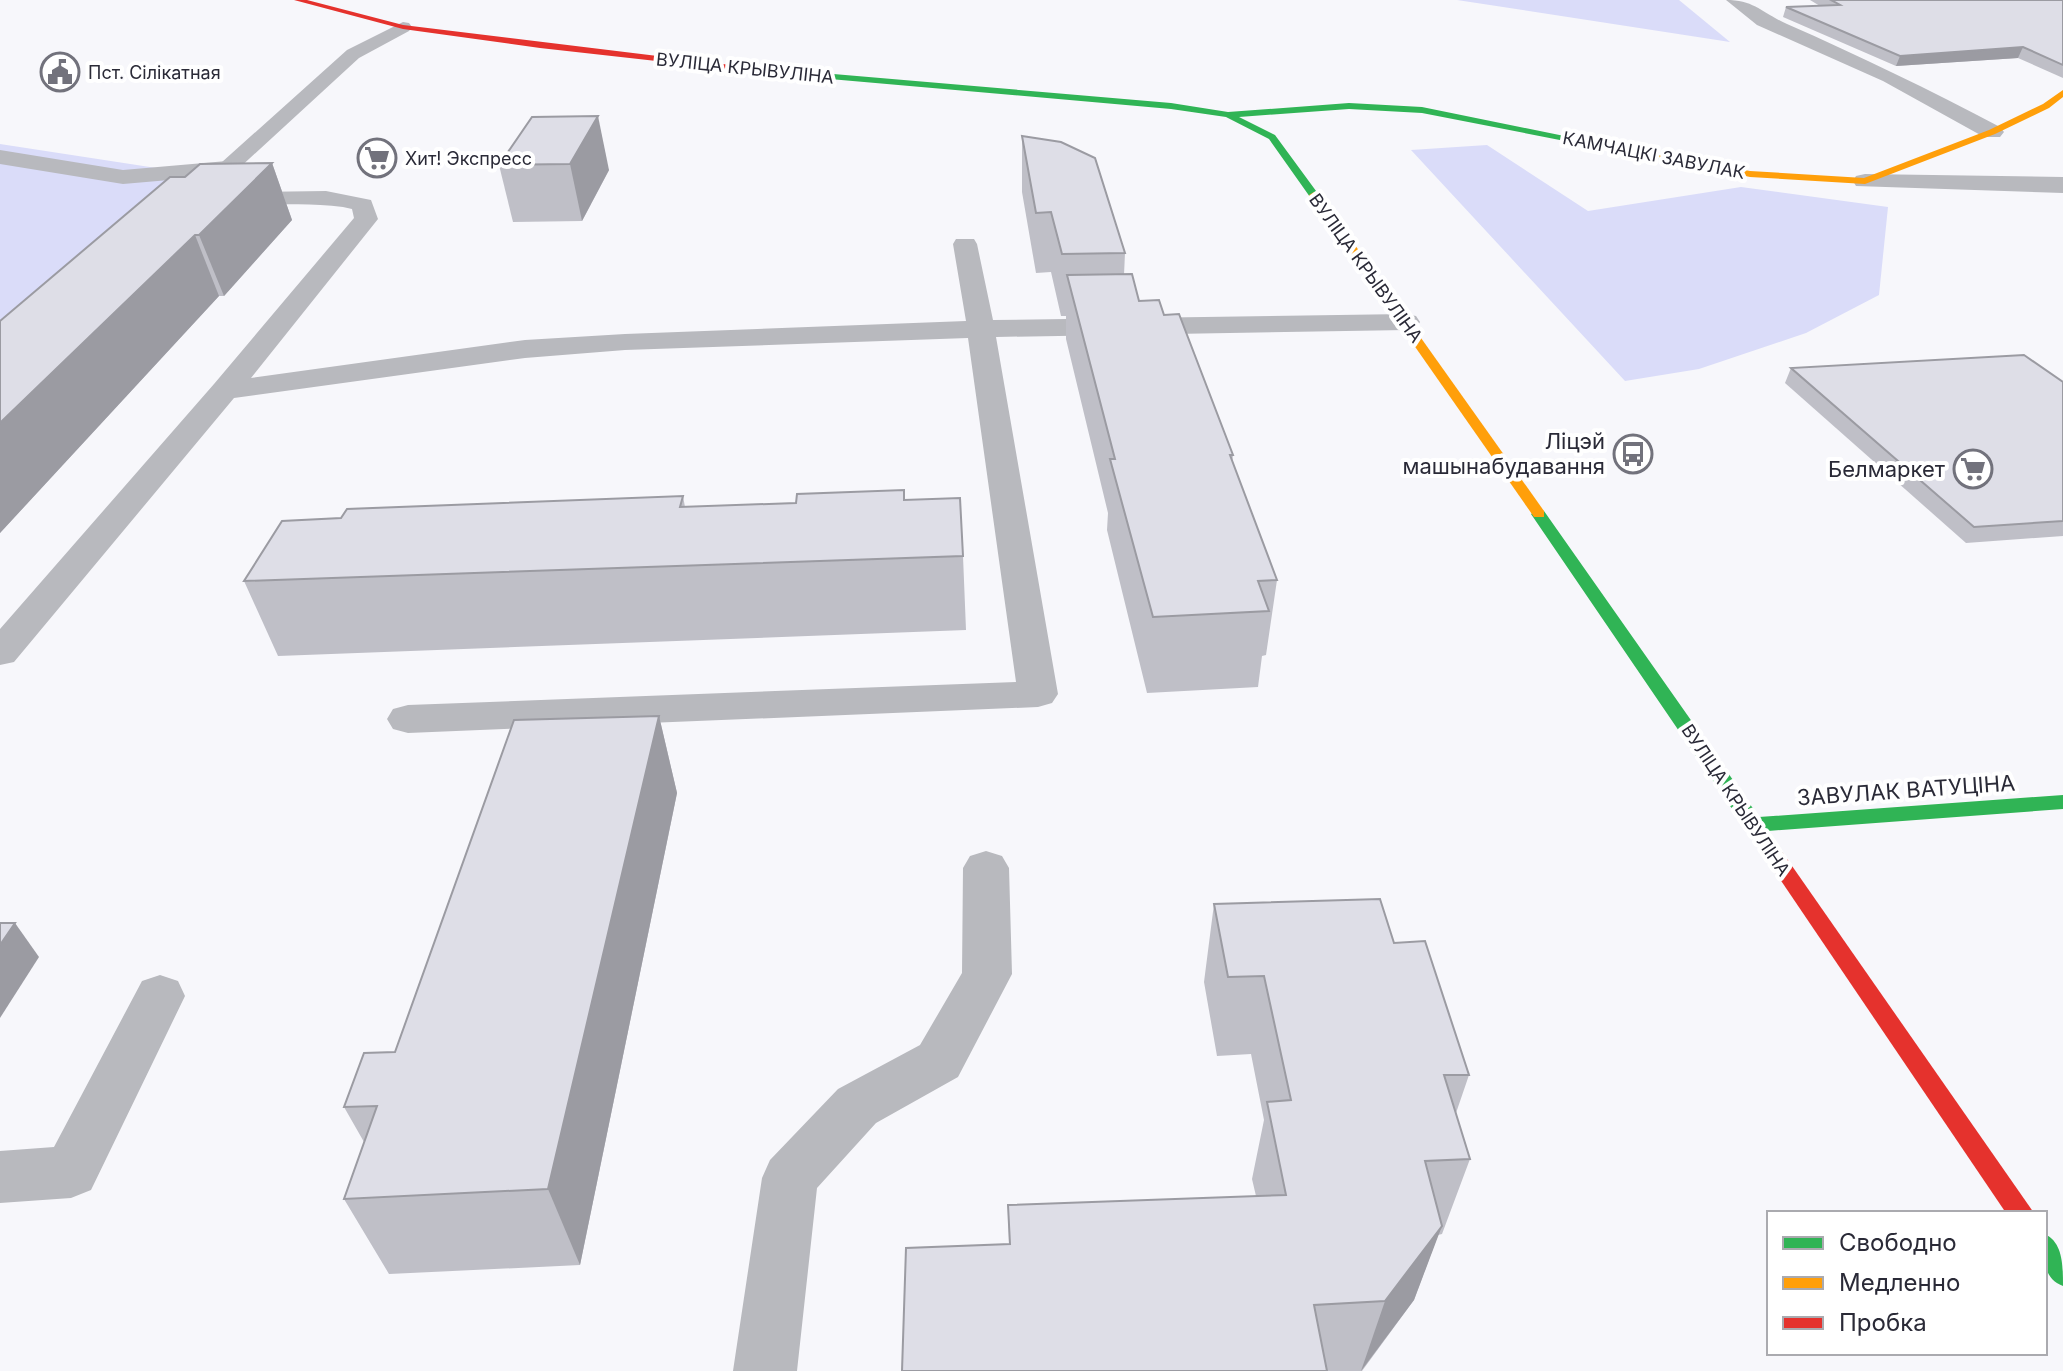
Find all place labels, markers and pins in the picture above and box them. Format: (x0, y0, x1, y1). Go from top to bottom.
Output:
public building icon: Пст. Сілікатная (39, 51, 81, 93)
place label: Пст. Сілікатная (88, 62, 221, 83)
supermarket icon: Хит! Экспресс (356, 137, 398, 179)
place label: Хит! Экспресс (405, 148, 532, 169)
place label: Ліцэй машынабудавання (1402, 428, 1605, 479)
bus stop icon: Ліцэй машынабудавання (1612, 433, 1654, 475)
supermarket icon: Белмаркет (1952, 448, 1994, 490)
place label: Белмаркет (1828, 456, 1946, 482)

